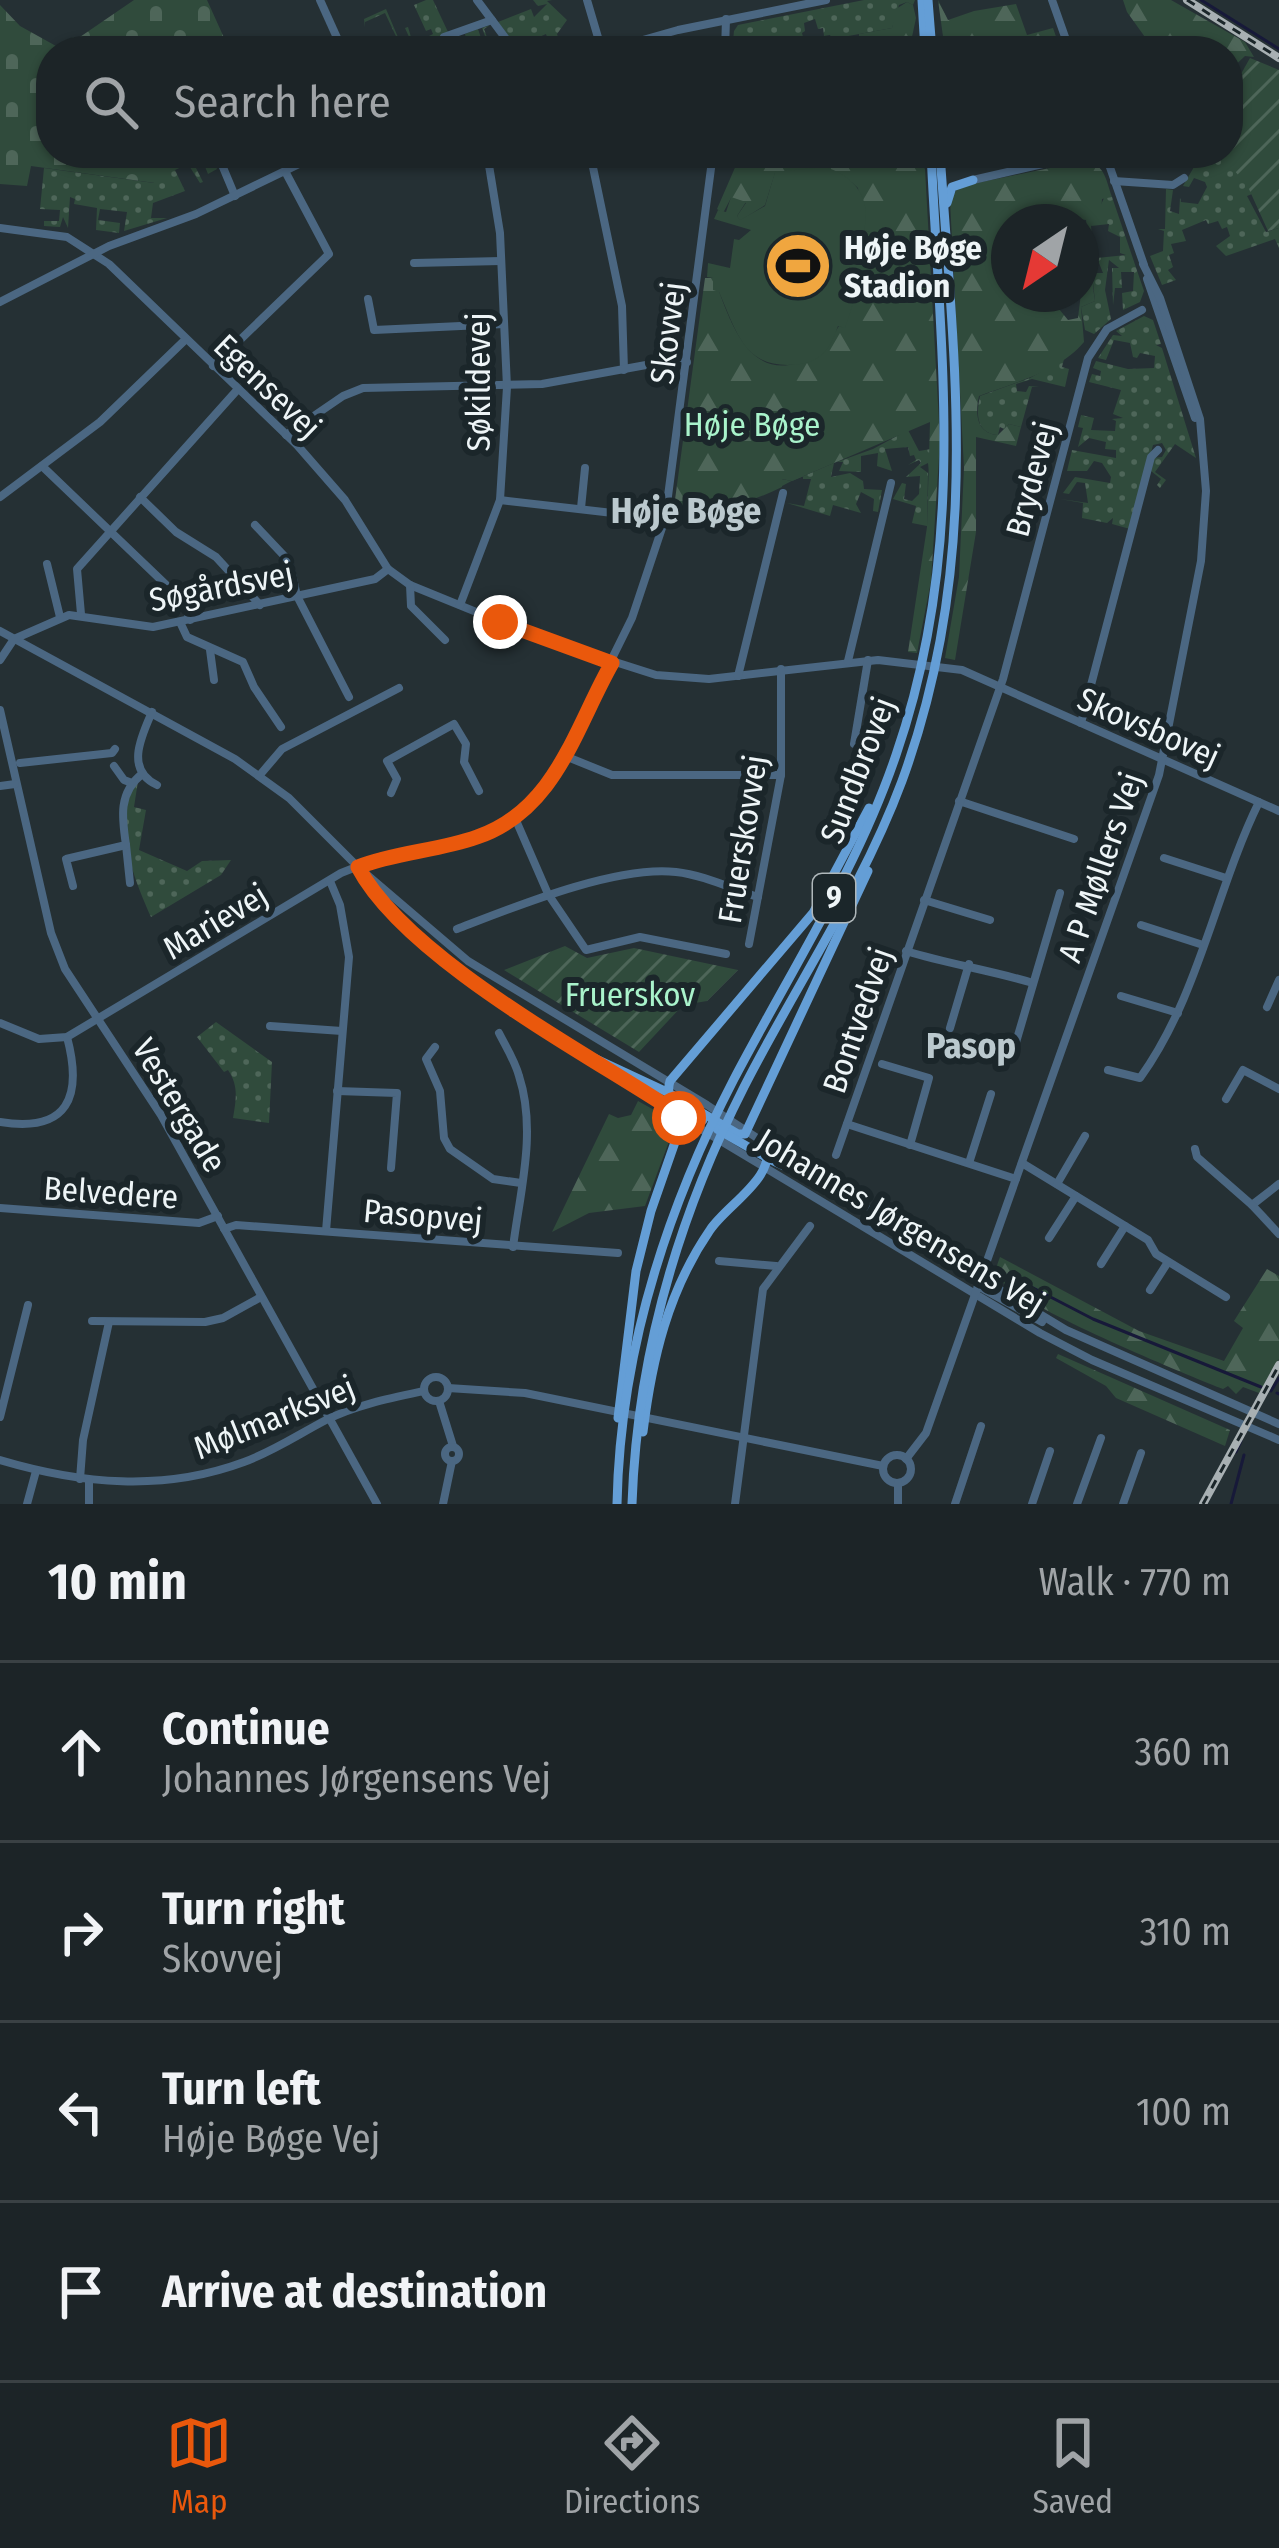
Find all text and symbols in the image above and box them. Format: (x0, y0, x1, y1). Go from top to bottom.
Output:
search box (36, 36, 1243, 168)
icon: search (78, 69, 144, 135)
text: Search here (174, 75, 391, 129)
north arrow (991, 204, 1099, 312)
place label: Høje Bøge Stadion (844, 228, 982, 306)
sports icon: Høje Bøge Stadion (763, 231, 833, 301)
street label: Skovvej (642, 280, 694, 386)
street label: Søkildevej (459, 313, 499, 452)
street label: Egensevej (206, 326, 329, 447)
park label: Høje Bøge (684, 405, 820, 445)
street label: Brydevej (997, 417, 1066, 541)
district label: Høje Bøge (611, 489, 761, 533)
street label: Søgårdsvej (146, 553, 297, 621)
route end (473, 595, 527, 649)
street label: Skovsbovej (1071, 679, 1226, 777)
street label: Sundbrovej (812, 692, 904, 849)
street label: Fruerskovvej (710, 752, 776, 926)
street label: A P Møllers Vej (1050, 767, 1152, 967)
road number: 9 (813, 874, 855, 922)
street label: Marievej (156, 875, 275, 969)
street label: Bontvedvej (814, 942, 901, 1098)
park label: Fruerskov (565, 975, 696, 1015)
district label: Pasop (926, 1024, 1016, 1068)
street label: Vestergade (124, 1031, 235, 1180)
route start (652, 1091, 706, 1145)
street label: Johannes Jørgensens Vej (749, 1120, 1052, 1324)
street label: Belvedere (42, 1168, 179, 1218)
street label: Pasopvej (362, 1191, 484, 1241)
street label: Mølmarksvej (188, 1367, 361, 1468)
text: 10 min (48, 1551, 187, 1613)
text: Walk · 770 m (1038, 1559, 1231, 1605)
text: Continue (162, 1702, 330, 1756)
icon: ahead (48, 1719, 114, 1785)
text: 360 m (1135, 1729, 1231, 1775)
text: Johannes Jørgensens Vej (162, 1756, 551, 1802)
text: Turn right (162, 1882, 345, 1936)
icon: right (48, 1899, 114, 1965)
text: 310 m (1140, 1909, 1231, 1955)
text: Skovvej (162, 1936, 283, 1982)
text: Turn left (162, 2062, 321, 2116)
icon: left (48, 2079, 114, 2145)
text: 100 m (1136, 2089, 1231, 2135)
text: Høje Bøge Vej (162, 2116, 380, 2162)
icon: arrive (48, 2259, 114, 2325)
text: Arrive at destination (162, 2265, 547, 2319)
tab: Map (166, 2410, 232, 2522)
tab: Directions (564, 2410, 700, 2522)
tab: Saved (1032, 2410, 1113, 2522)

